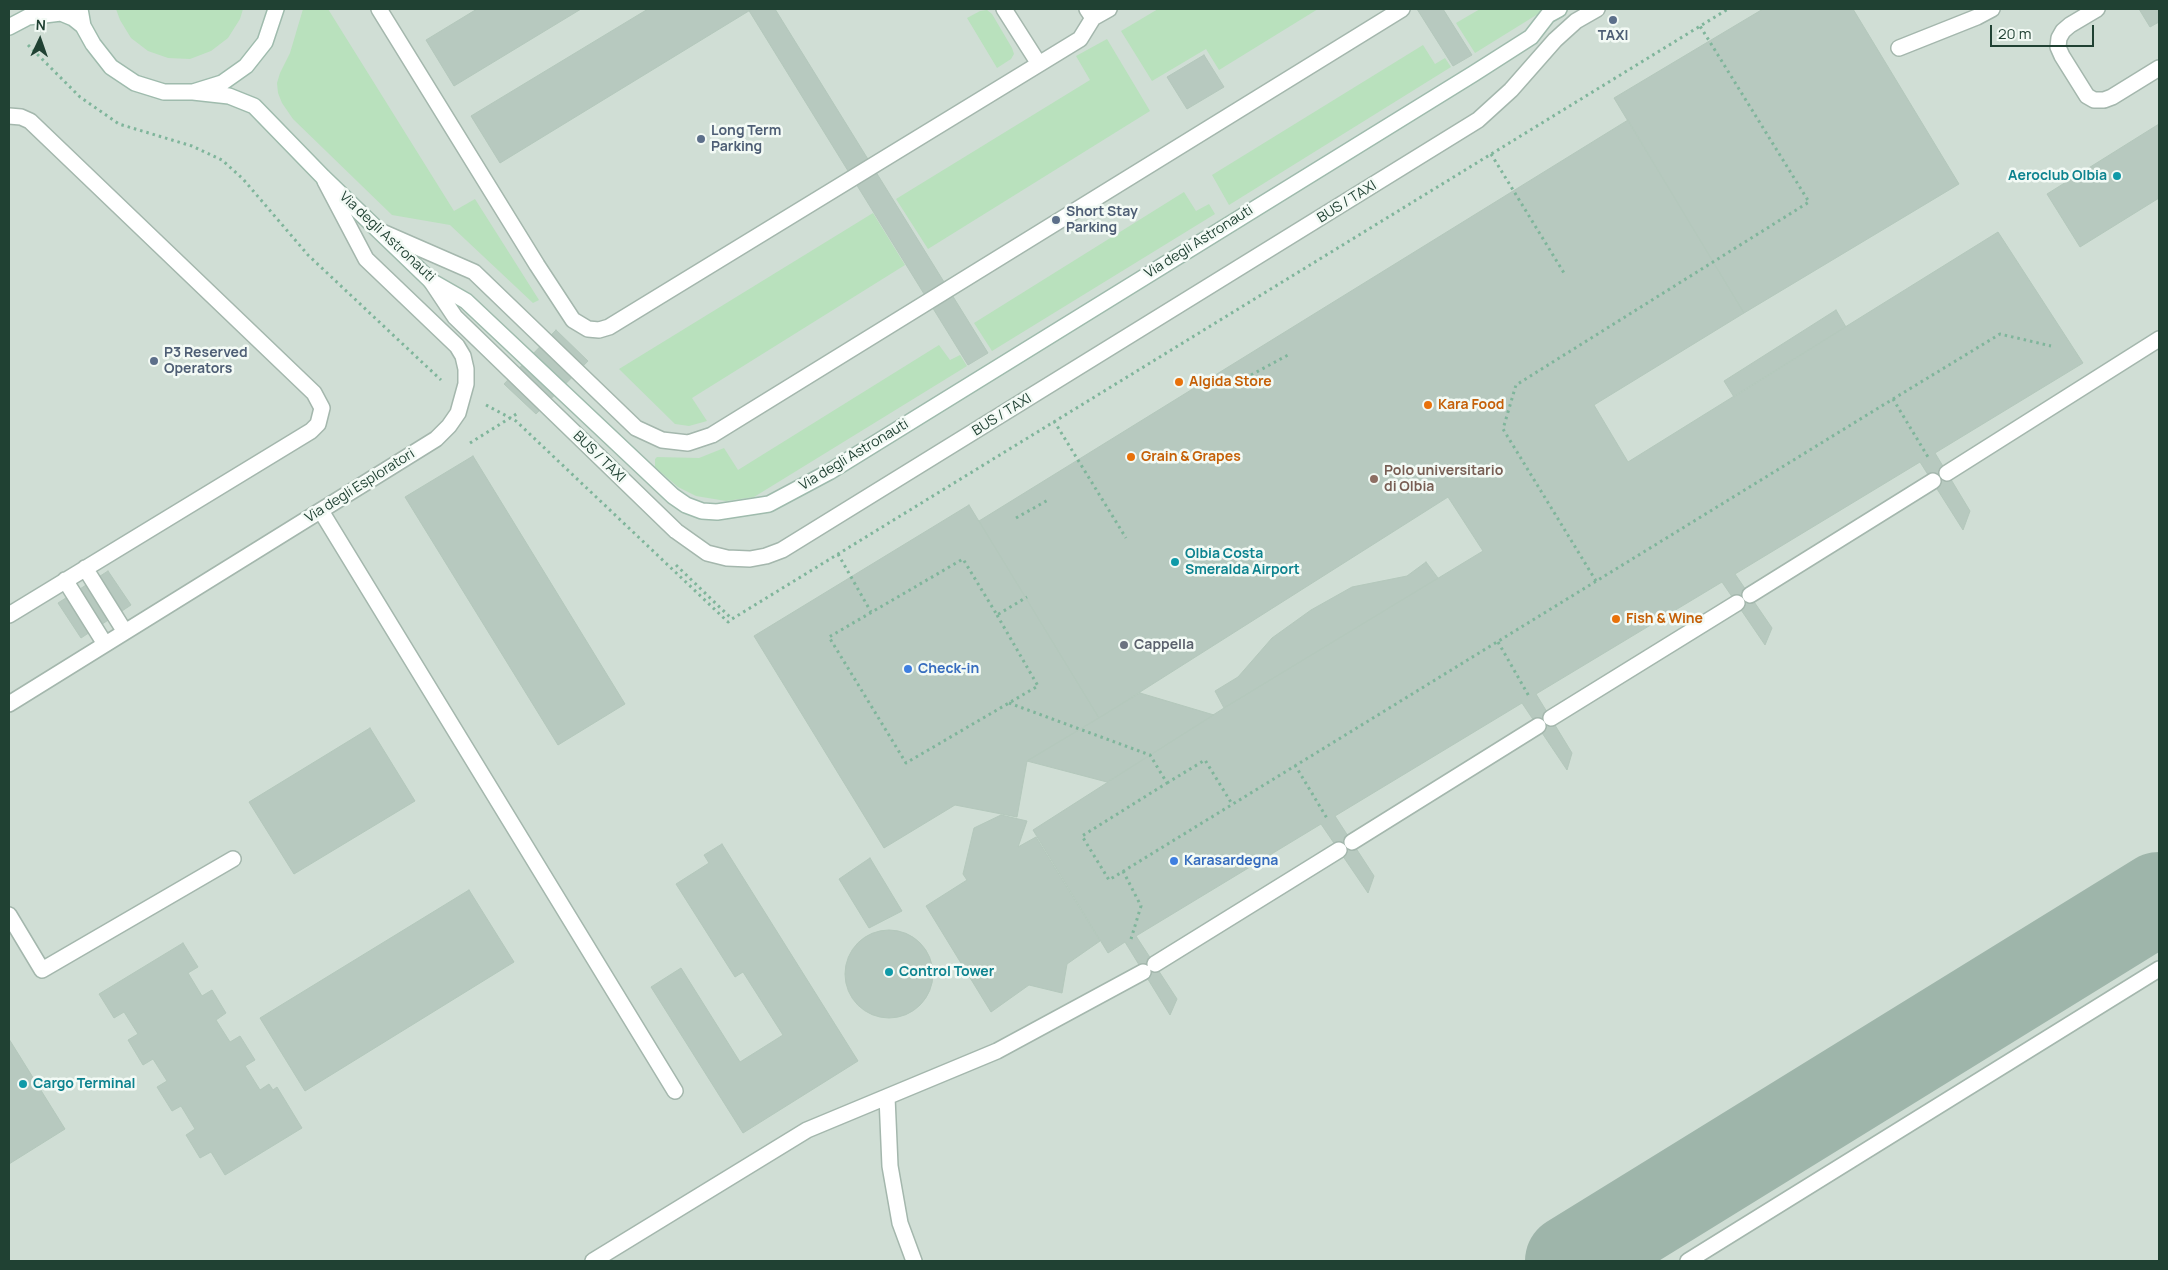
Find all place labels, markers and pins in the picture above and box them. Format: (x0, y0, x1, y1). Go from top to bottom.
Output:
marker: TAXI (1607, 14, 1619, 26)
place label: TAXI (1598, 28, 1628, 44)
place label: Long Term Parking (711, 123, 781, 156)
marker: Long Term Parking (695, 133, 707, 145)
place label: Aeroclub Olbia (2008, 168, 2107, 184)
marker: Aeroclub Olbia (2111, 170, 2123, 182)
place label: Short Stay Parking (1066, 204, 1138, 236)
marker: Short Stay Parking (1050, 214, 1062, 226)
place label: P3 Reserved Operators (164, 345, 248, 378)
marker: P3 Reserved Operators (148, 355, 160, 367)
place label: Algida Store (1189, 374, 1272, 390)
marker: Algida Store (1173, 376, 1185, 388)
place label: Kara Food (1438, 397, 1504, 413)
marker: Kara Food (1422, 399, 1434, 411)
place label: Grain & Grapes (1141, 449, 1241, 465)
marker: Grain & Grapes (1125, 451, 1137, 463)
place label: Polo universitario di Olbia (1384, 463, 1503, 496)
marker: Polo universitario di Olbia (1368, 473, 1380, 485)
place label: Olbia Costa Smeralda Airport (1185, 546, 1300, 578)
marker: Olbia Costa Smeralda Airport (1169, 556, 1181, 568)
place label: Fish & Wine (1626, 611, 1703, 627)
marker: Fish & Wine (1610, 613, 1622, 625)
place label: Cappella (1134, 637, 1194, 653)
marker: Cappella (1118, 639, 1130, 651)
place label: Check-in (918, 661, 979, 677)
marker: Check-in (902, 663, 914, 675)
place label: Karasardegna (1184, 853, 1278, 869)
marker: Karasardegna (1168, 855, 1180, 867)
place label: Control Tower (899, 964, 994, 980)
marker: Control Tower (883, 966, 895, 978)
place label: Cargo Terminal (33, 1076, 135, 1092)
marker: Cargo Terminal (17, 1078, 29, 1090)

